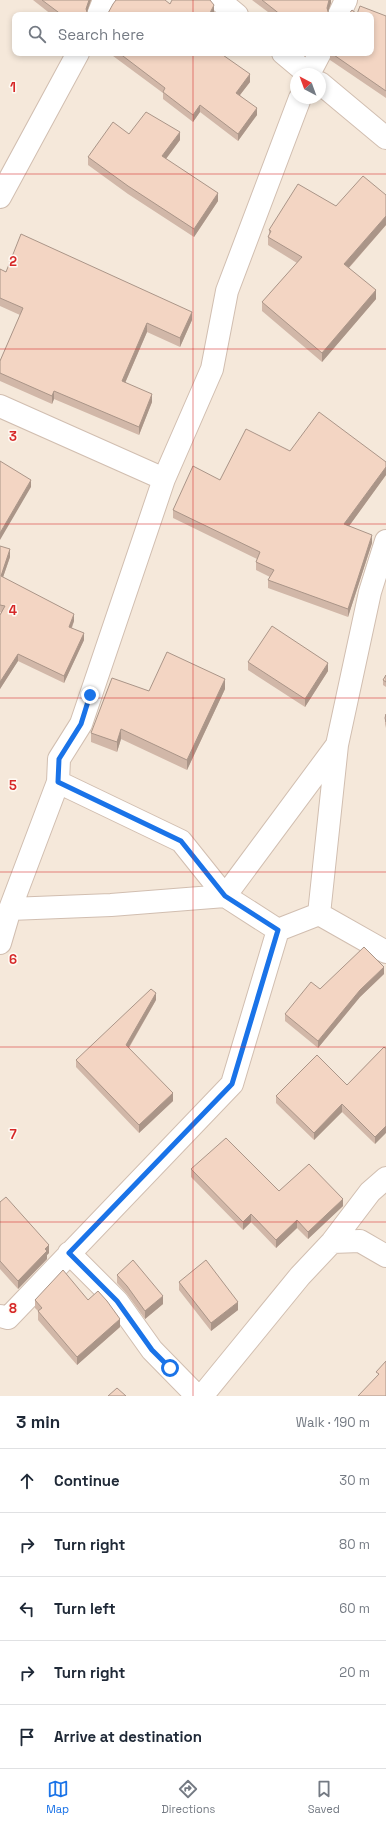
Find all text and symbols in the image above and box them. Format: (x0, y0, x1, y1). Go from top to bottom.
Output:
search box (12, 12, 374, 56)
icon: search (26, 23, 48, 45)
text: Search here (58, 25, 144, 44)
north arrow (290, 68, 326, 104)
text: 1 (10, 79, 16, 96)
text: 2 (9, 253, 17, 270)
text: 3 (9, 428, 17, 445)
text: 4 (9, 602, 17, 619)
route end (81, 686, 99, 704)
text: 5 (9, 777, 17, 794)
text: 6 (9, 951, 17, 968)
text: 7 (9, 1126, 17, 1143)
text: 8 (9, 1300, 17, 1317)
route start (161, 1359, 179, 1377)
text: 3 min (16, 1411, 60, 1433)
text: Walk · 190 m (296, 1414, 370, 1431)
icon: ahead (16, 1470, 38, 1492)
text: Continue (54, 1471, 120, 1490)
text: 30 m (339, 1472, 370, 1489)
icon: right (16, 1534, 38, 1556)
text: Turn right (54, 1535, 125, 1554)
text: 80 m (339, 1536, 370, 1553)
icon: left (16, 1598, 38, 1620)
text: Turn left (54, 1599, 116, 1618)
text: 60 m (339, 1600, 370, 1617)
icon: right (16, 1662, 38, 1684)
text: Turn right (54, 1663, 125, 1682)
text: 20 m (339, 1664, 370, 1681)
icon: arrive (16, 1726, 38, 1748)
text: Arrive at destination (54, 1727, 202, 1746)
tab: Map (46, 1778, 69, 1816)
tab: Directions (161, 1778, 215, 1816)
tab: Saved (308, 1778, 340, 1816)

